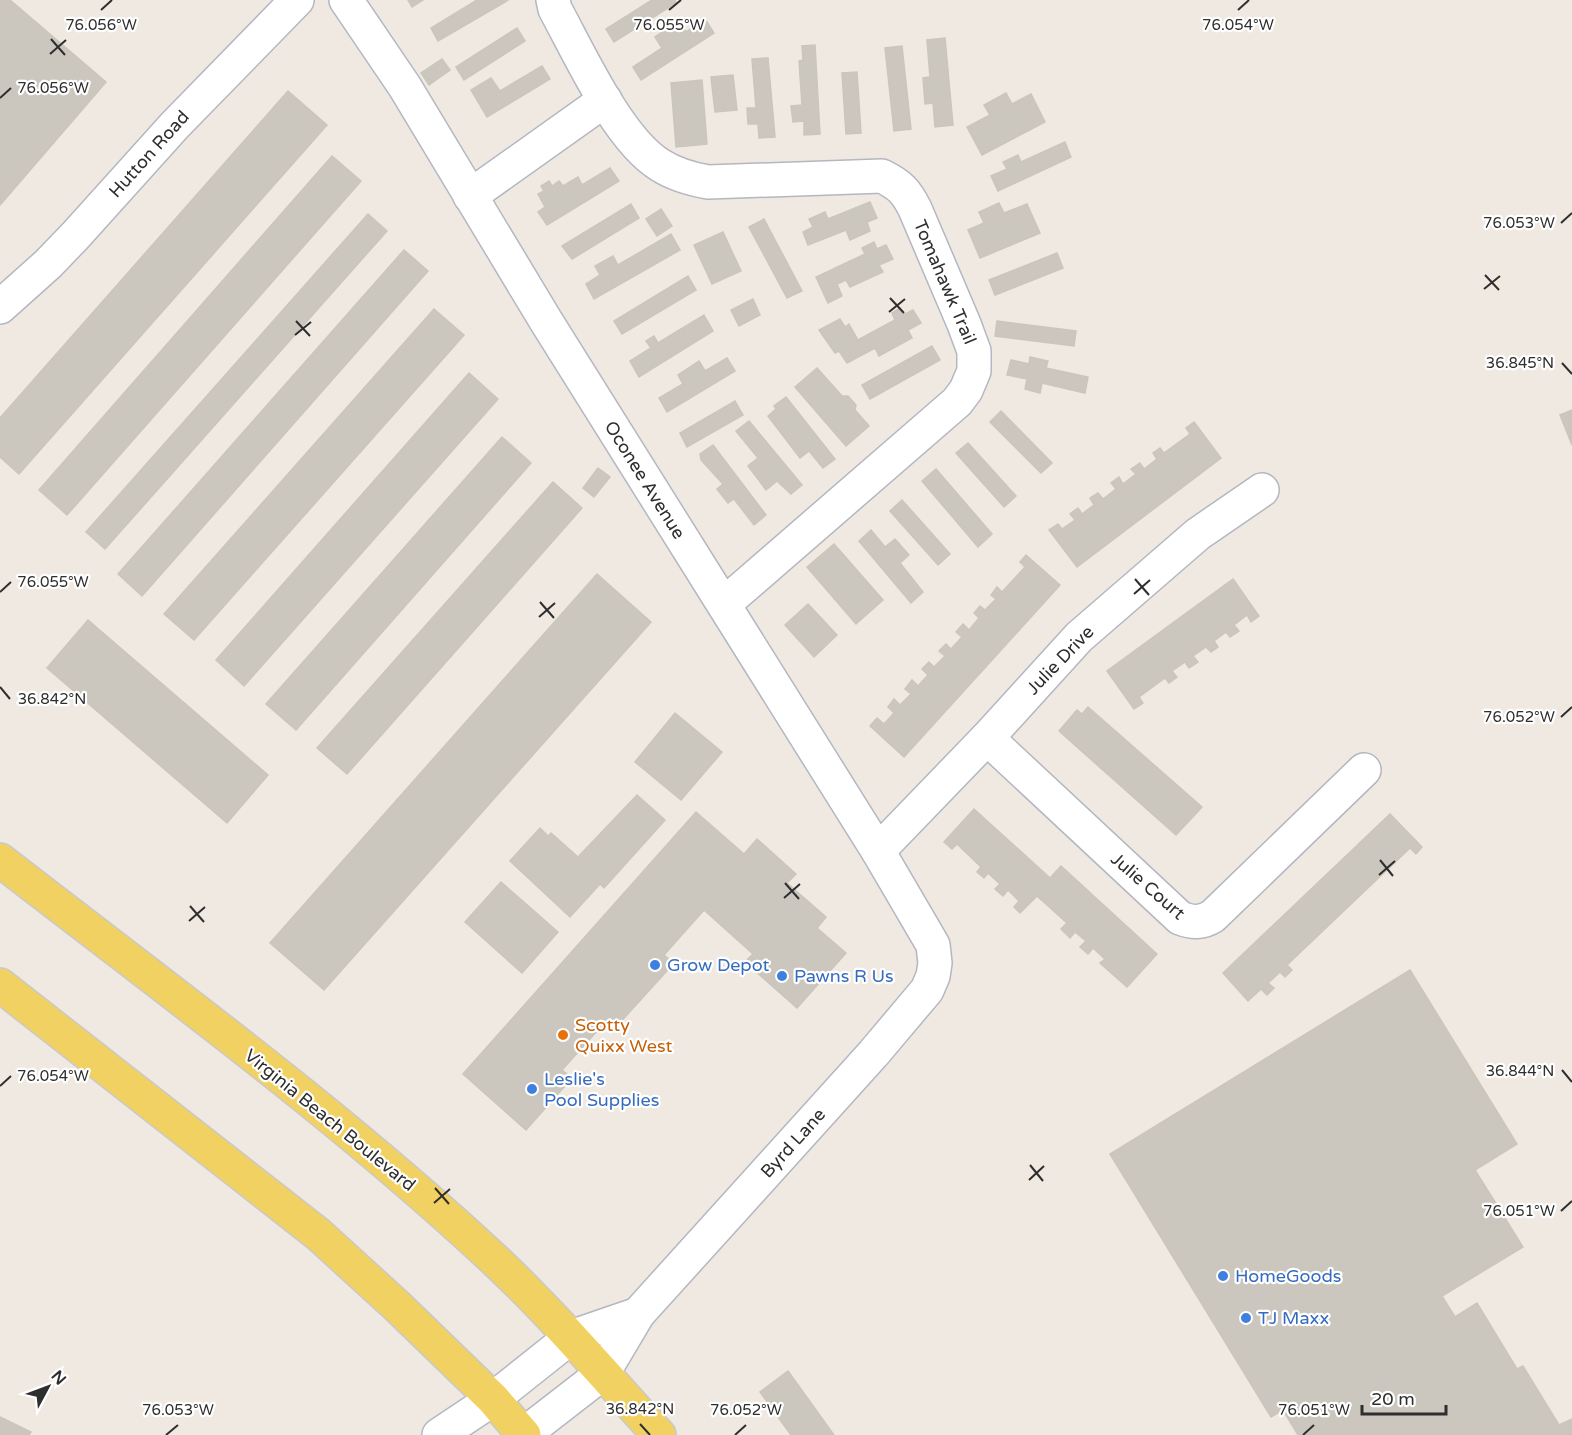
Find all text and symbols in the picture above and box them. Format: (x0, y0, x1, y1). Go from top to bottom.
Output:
text: 76.056°W (65, 16, 137, 34)
text: 76.055°W (633, 16, 705, 34)
text: 76.054°W (1202, 16, 1274, 34)
text: 76.056°W (17, 79, 89, 97)
street label: Hutton Road (104, 106, 194, 202)
text: 76.053°W (1483, 214, 1555, 232)
street label: Tomahawk Trail (909, 217, 981, 347)
text: 36.845°N (1486, 354, 1554, 372)
street label: Oconee Avenue (600, 417, 690, 543)
text: 76.055°W (17, 573, 89, 591)
street label: Julie Drive (1022, 621, 1098, 699)
text: 36.842°N (18, 690, 86, 708)
text: 76.052°W (1483, 708, 1555, 726)
street label: Julie Court (1106, 848, 1190, 924)
place label: Grow Depot (667, 954, 770, 976)
marker: Grow Depot (648, 958, 662, 972)
place label: Pawns R Us (794, 965, 894, 987)
marker: Pawns R Us (775, 969, 789, 983)
place label: Scotty Quixx West (575, 1014, 672, 1057)
marker: Scotty Quixx West (556, 1028, 570, 1042)
street label: Virginia Beach Boulevard (240, 1044, 420, 1196)
text: 36.844°N (1486, 1062, 1554, 1080)
text: 76.054°W (17, 1067, 89, 1085)
place label: Leslie's Pool Supplies (544, 1068, 659, 1111)
marker: Leslie's Pool Supplies (525, 1082, 539, 1096)
street label: Byrd Lane (756, 1104, 830, 1182)
text: 76.051°W (1483, 1202, 1555, 1220)
place label: HomeGoods (1235, 1265, 1341, 1287)
marker: HomeGoods (1216, 1269, 1230, 1283)
place label: TJ Maxx (1258, 1307, 1329, 1329)
marker: TJ Maxx (1239, 1311, 1253, 1325)
north arrow (18, 1357, 78, 1417)
text: N (47, 1366, 70, 1389)
scale bar (1362, 1378, 1446, 1416)
text: 20 m (1371, 1388, 1415, 1410)
text: 36.842°N (606, 1400, 674, 1418)
text: 76.053°W (142, 1401, 214, 1419)
text: 76.052°W (710, 1401, 782, 1419)
text: 76.051°W (1278, 1401, 1350, 1419)

